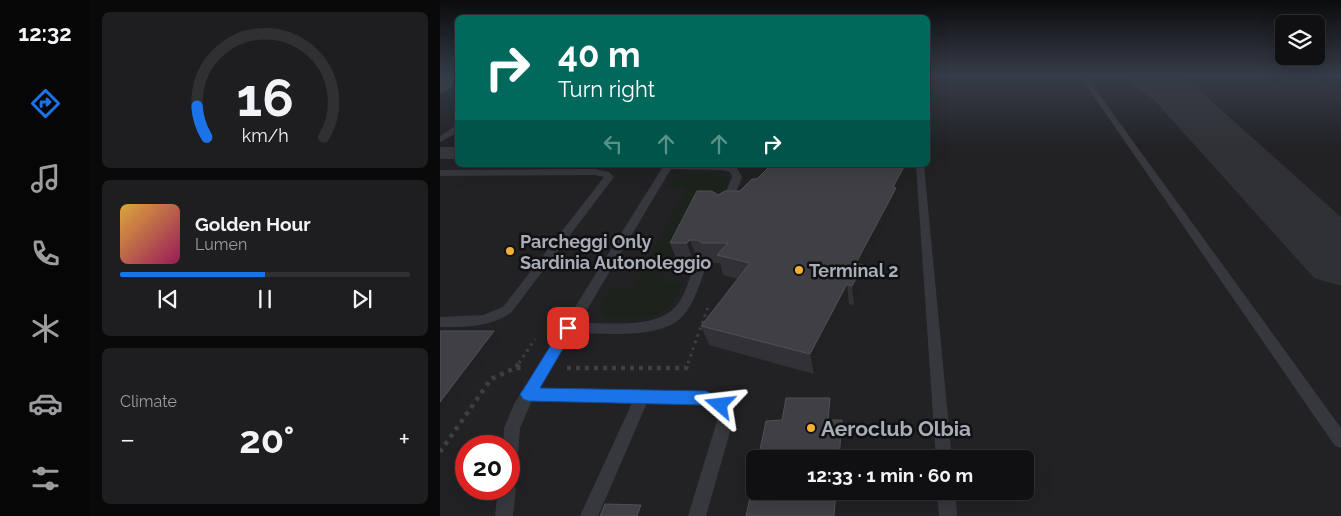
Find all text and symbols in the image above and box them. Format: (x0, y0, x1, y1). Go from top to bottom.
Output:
map controls (1275, 15, 1325, 65)
button: layers (1275, 15, 1325, 65)
text: 12:32 (18, 20, 72, 46)
text: 40 m (558, 34, 640, 75)
icon: right (475, 35, 540, 100)
text: 16 (236, 67, 294, 128)
text: Turn right (558, 76, 655, 102)
icon: directions (28, 86, 63, 121)
text: km/h (241, 125, 289, 146)
icon: left (599, 130, 627, 158)
icon: ahead (652, 130, 680, 158)
icon: ahead (705, 130, 733, 158)
icon: right (758, 130, 786, 158)
icon: music (28, 161, 63, 196)
text: Golden Hour (195, 213, 311, 235)
place label: Parcheggi Only Sardinia Autonoleggio (520, 231, 711, 273)
text: Lumen (195, 235, 247, 254)
icon: phone (28, 236, 63, 271)
marker: Parcheggi Only Sardinia Autonoleggio (504, 245, 516, 257)
place label: Terminal 2 (809, 260, 898, 281)
marker: Terminal 2 (793, 264, 805, 276)
icon: previous (154, 285, 182, 313)
icon: pause (251, 285, 279, 313)
icon: next (348, 285, 376, 313)
pin (547, 307, 589, 349)
icon: climate (28, 311, 63, 346)
icon: arrive (554, 314, 582, 342)
position arrow (693, 378, 745, 430)
icon: car (28, 386, 63, 421)
text: Climate (120, 392, 177, 411)
place label: Aeroclub Olbia (821, 416, 971, 441)
text: 20° (239, 417, 294, 462)
marker: Aeroclub Olbia (805, 422, 817, 434)
text: − (120, 423, 135, 456)
text: + (398, 423, 410, 456)
speed limit sign: 20 (455, 435, 520, 500)
icon: filters (28, 461, 63, 496)
text: 12:33 · 1 min · 60 m (807, 464, 973, 486)

